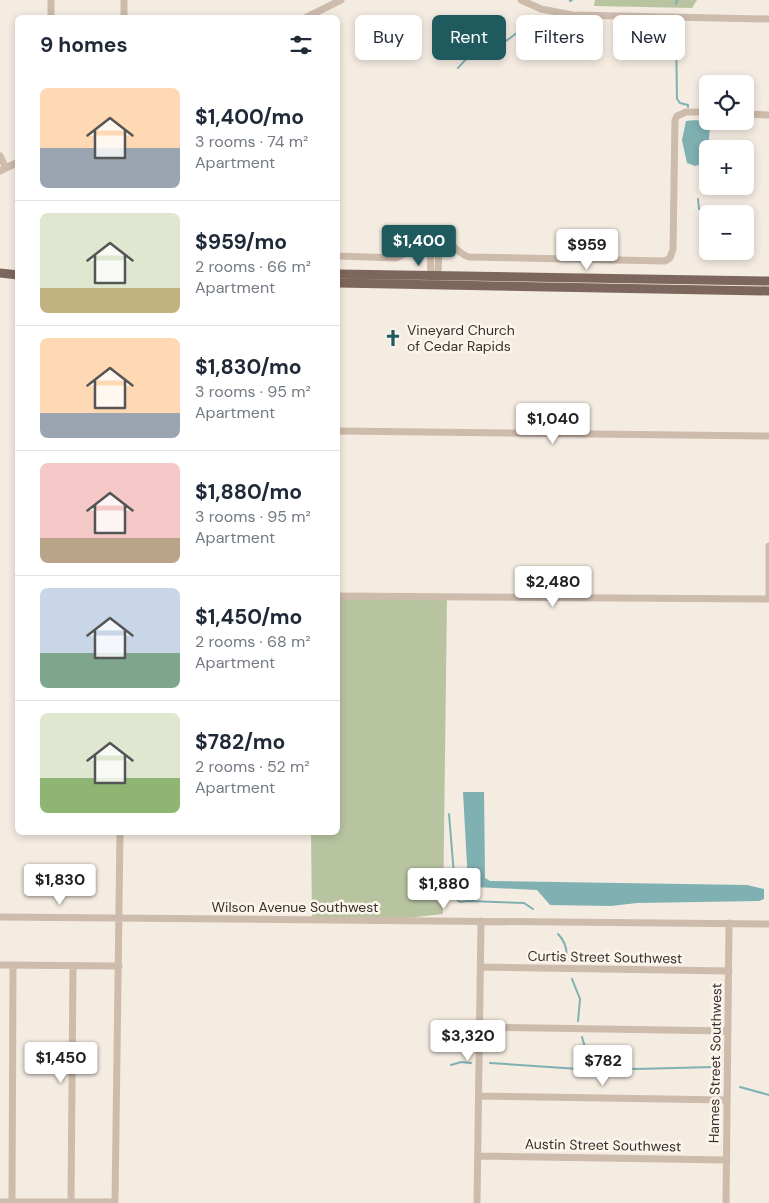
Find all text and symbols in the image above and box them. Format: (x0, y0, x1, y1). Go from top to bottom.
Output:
chip: Buy (355, 15, 422, 60)
chip: Rent (432, 15, 506, 60)
chip: Filters (516, 15, 603, 60)
chip: New (613, 15, 685, 60)
text: 9 homes (40, 31, 128, 59)
icon: filters (287, 31, 315, 59)
map controls (699, 75, 754, 260)
button: locate (699, 75, 754, 130)
text: $1,400/mo (195, 103, 304, 131)
icon: home (80, 108, 140, 168)
text: 3 rooms · 74 m² (195, 131, 308, 152)
button: + (699, 140, 754, 195)
text: Apartment (195, 152, 275, 173)
button: − (699, 205, 754, 260)
pin: $1,400 (378, 224, 460, 267)
text: $959/mo (195, 228, 287, 256)
pin: $959 (557, 228, 617, 271)
text: $1,400 (393, 230, 445, 251)
icon: home (80, 233, 140, 293)
text: $959 (567, 234, 607, 255)
text: 2 rooms · 66 m² (195, 256, 311, 277)
text: Apartment (195, 277, 275, 298)
place label: Vineyard Church of Cedar Rapids (407, 321, 515, 355)
church icon: Vineyard Church of Cedar Rapids (383, 328, 403, 348)
text: $1,830/mo (195, 353, 302, 381)
icon: home (80, 358, 140, 418)
text: 3 rooms · 95 m² (195, 381, 311, 402)
text: Apartment (195, 402, 275, 423)
pin: $1,040 (512, 402, 594, 445)
text: $1,040 (527, 408, 579, 429)
text: $1,880/mo (195, 478, 302, 506)
icon: home (80, 483, 140, 543)
text: 3 rooms · 95 m² (195, 506, 311, 527)
text: Apartment (195, 527, 275, 548)
pin: $2,480 (512, 566, 594, 608)
text: $2,480 (526, 571, 580, 592)
text: $1,450/mo (195, 603, 302, 631)
icon: home (80, 608, 140, 668)
text: 2 rooms · 68 m² (195, 631, 311, 652)
text: Apartment (195, 652, 275, 673)
text: $782/mo (195, 728, 285, 756)
icon: home (80, 733, 140, 793)
text: 2 rooms · 52 m² (195, 756, 310, 777)
text: Apartment (195, 777, 275, 798)
pin: $1,830 (19, 864, 101, 906)
pin: $1,880 (403, 868, 485, 910)
text: $1,830 (35, 869, 85, 890)
text: $1,880 (419, 873, 469, 894)
street label: Wilson Avenue Southwest (212, 898, 378, 916)
street label: Curtis Street Southwest (527, 947, 683, 967)
street label: Hames Street Southwest (705, 983, 725, 1143)
pin: $3,320 (427, 1020, 509, 1062)
text: $3,320 (441, 1025, 495, 1046)
pin: $1,450 (20, 1042, 102, 1084)
pin: $782 (573, 1044, 633, 1087)
text: $1,450 (35, 1047, 87, 1068)
text: $782 (584, 1050, 622, 1071)
street label: Austin Street Southwest (525, 1135, 681, 1155)

